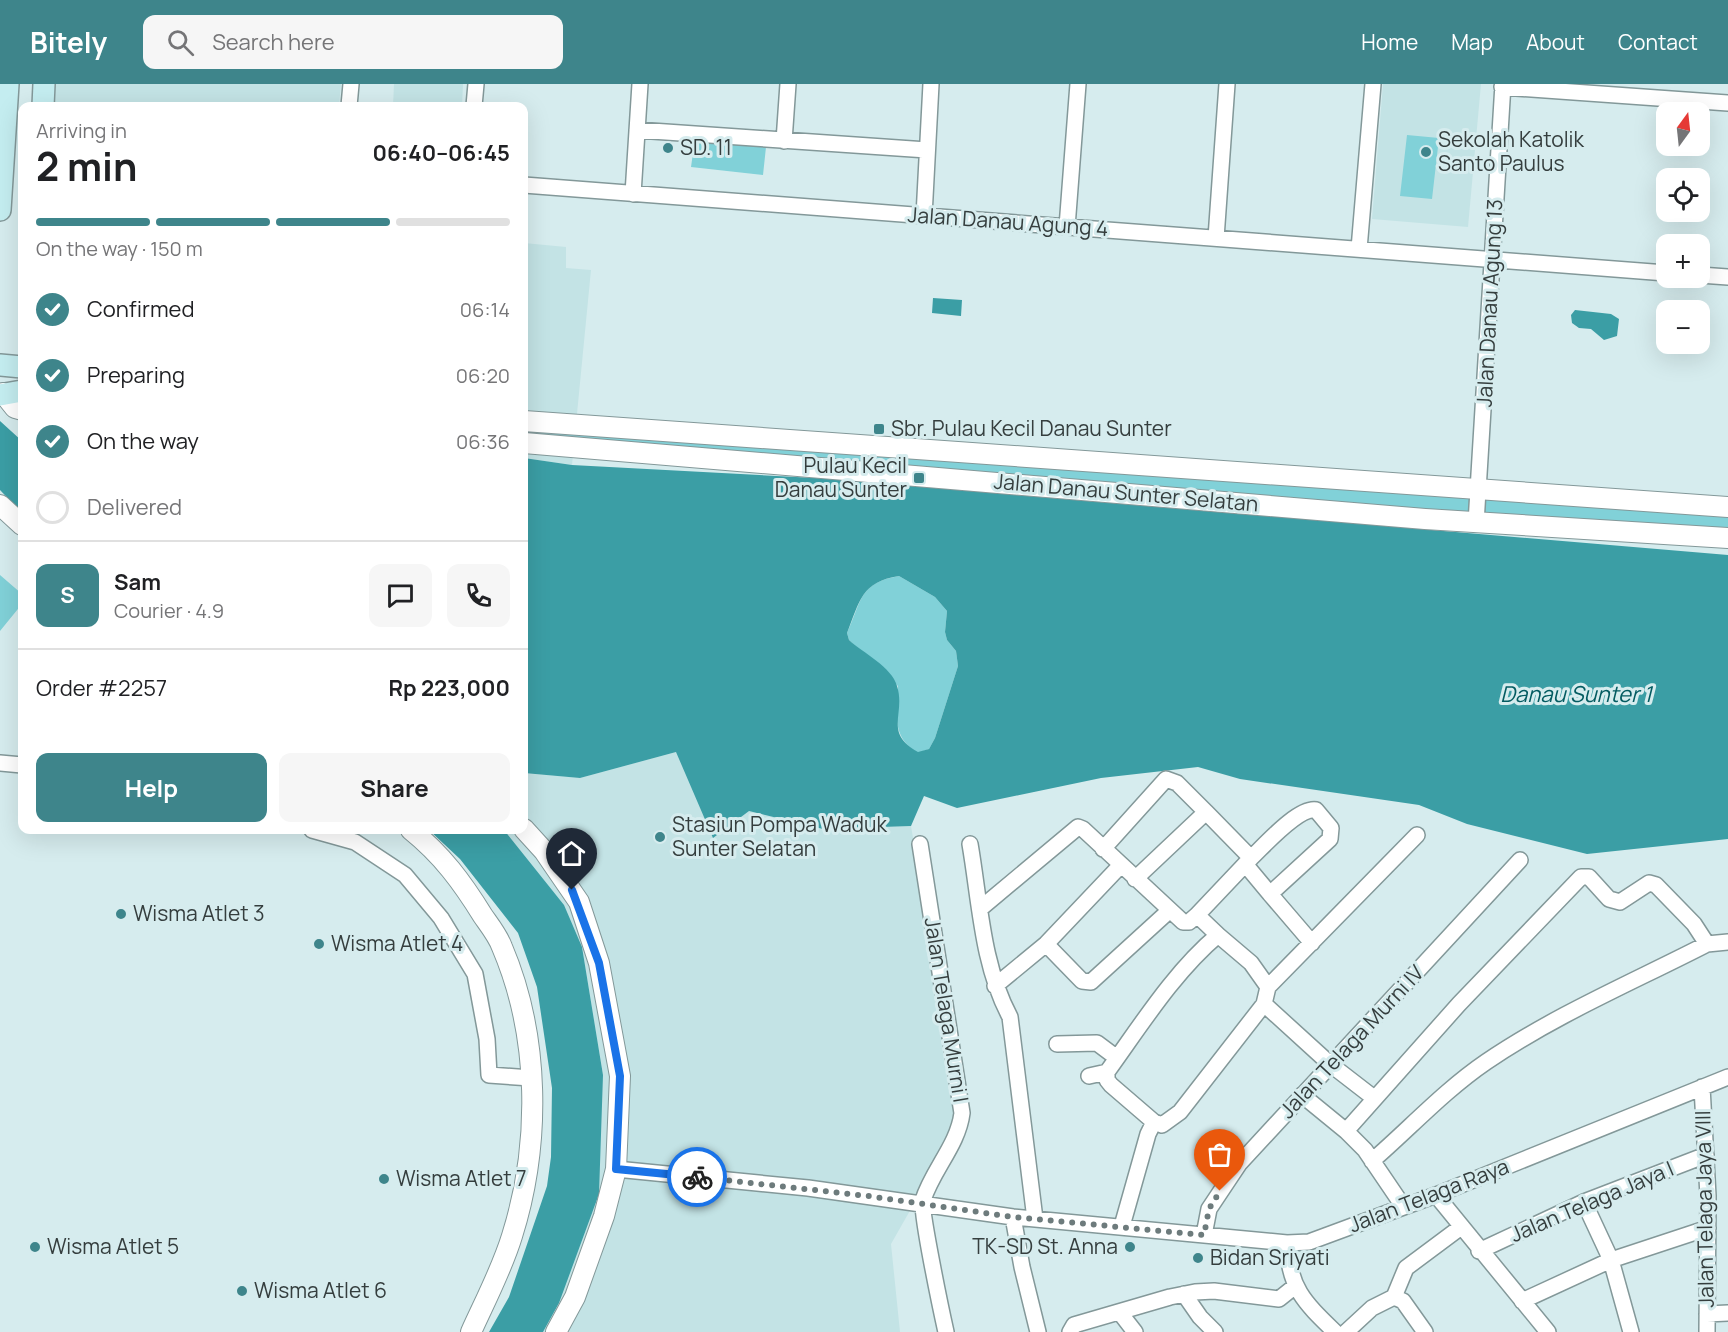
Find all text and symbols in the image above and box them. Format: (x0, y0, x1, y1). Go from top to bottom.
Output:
search box (143, 15, 563, 69)
text: Bitely (30, 23, 107, 61)
icon: search (164, 26, 197, 59)
text: Search here (212, 27, 335, 57)
text: Home (1361, 28, 1418, 56)
text: Map (1451, 28, 1493, 56)
text: About (1526, 28, 1585, 56)
text: Contact (1618, 28, 1698, 56)
north arrow (1656, 102, 1710, 156)
map controls (1656, 102, 1710, 354)
text: Arriving in (36, 117, 127, 144)
place label: Sekolah Katolik Santo Paulus (1438, 125, 1584, 177)
place label: SD. 11 (680, 133, 732, 161)
text: 06:40–06:45 (373, 138, 510, 168)
text: 2 min (36, 139, 137, 193)
marker: SD. 11 (661, 141, 675, 155)
marker: Sekolah Katolik Santo Paulus (1419, 145, 1433, 159)
button: locate (1656, 168, 1710, 222)
street label: Jalan Danau Agung 13 (1470, 198, 1508, 408)
street label: Jalan Danau Agung 4 (907, 200, 1109, 242)
button: + (1656, 234, 1710, 288)
text: On the way · 150 m (36, 235, 203, 262)
icon: check (36, 293, 69, 326)
text: Confirmed (87, 294, 195, 324)
text: 06:14 (460, 296, 510, 323)
button: − (1656, 300, 1710, 354)
icon: check (36, 359, 69, 392)
text: Preparing (87, 360, 185, 390)
text: 06:20 (456, 362, 510, 389)
place label: Sbr. Pulau Kecil Danau Sunter (891, 414, 1172, 442)
marker: Sbr. Pulau Kecil Danau Sunter (872, 422, 886, 436)
icon: check (36, 425, 69, 458)
text: On the way (87, 426, 199, 456)
text: 06:36 (456, 428, 510, 455)
place label: Pulau Kecil Danau Sunter (775, 451, 907, 503)
street label: Jalan Danau Sunter Selatan (993, 466, 1260, 518)
marker: Pulau Kecil Danau Sunter (912, 471, 926, 485)
text: Delivered (87, 492, 182, 522)
button: chat (369, 564, 432, 627)
button: phone (447, 564, 510, 627)
text: Sam (114, 567, 161, 597)
text: S (60, 580, 75, 610)
text: Courier · 4.9 (114, 597, 224, 624)
text: Order #2257 (36, 673, 167, 703)
text: Rp 223,000 (388, 673, 510, 703)
water label: Danau Sunter 1 (1500, 679, 1653, 709)
button: Help (36, 753, 267, 822)
button: Share (279, 753, 510, 822)
place label: Stasiun Pompa Waduk Sunter Selatan (672, 810, 888, 862)
pin (546, 828, 597, 890)
marker: Stasiun Pompa Waduk Sunter Selatan (653, 830, 667, 844)
icon: home (555, 837, 588, 870)
place label: Wisma Atlet 3 (133, 899, 265, 927)
marker: Wisma Atlet 3 (114, 907, 128, 921)
street label: Jalan Telaga Murni I (919, 915, 975, 1104)
place label: Wisma Atlet 4 (331, 929, 463, 957)
marker: Wisma Atlet 4 (312, 937, 326, 951)
street label: Jalan Telaga Murni IV (1273, 959, 1430, 1124)
street label: Jalan Telaga Jaya VIII (1688, 1110, 1720, 1308)
pin (1194, 1129, 1245, 1191)
icon: bag (1203, 1138, 1236, 1171)
courier (667, 1147, 727, 1207)
street label: Jalan Telaga Raya (1345, 1152, 1513, 1238)
street label: Jalan Telaga Jaya I (1506, 1154, 1678, 1248)
icon: bike (681, 1161, 714, 1194)
place label: Wisma Atlet 7 (396, 1164, 526, 1192)
marker: Wisma Atlet 7 (377, 1172, 391, 1186)
place label: Wisma Atlet 5 (47, 1232, 179, 1260)
place label: TK-SD St. Anna (972, 1232, 1118, 1260)
marker: Wisma Atlet 5 (28, 1240, 42, 1254)
marker: TK-SD St. Anna (1123, 1240, 1137, 1254)
place label: Bidan Sriyati (1210, 1243, 1330, 1271)
marker: Bidan Sriyati (1191, 1251, 1205, 1265)
place label: Wisma Atlet 6 (254, 1276, 387, 1304)
marker: Wisma Atlet 6 (235, 1284, 249, 1298)

